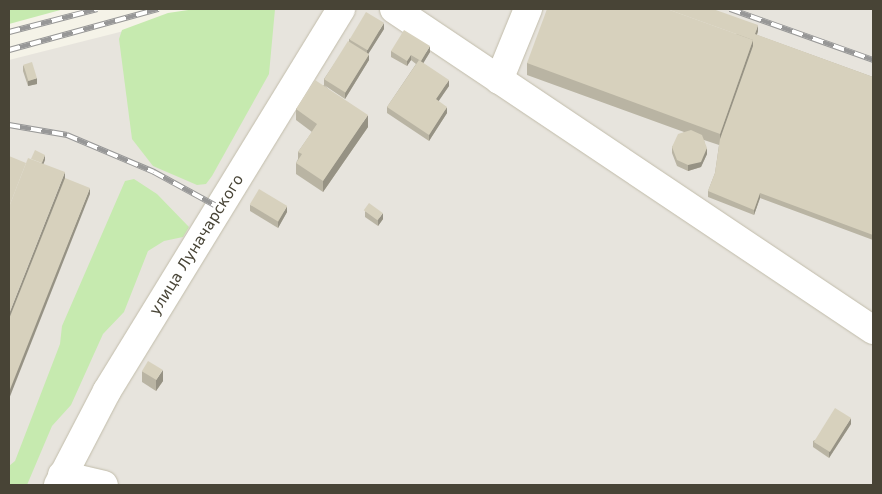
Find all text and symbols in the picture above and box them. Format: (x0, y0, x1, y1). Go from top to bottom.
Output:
street label: улица Луначарского (146, 171, 248, 319)

